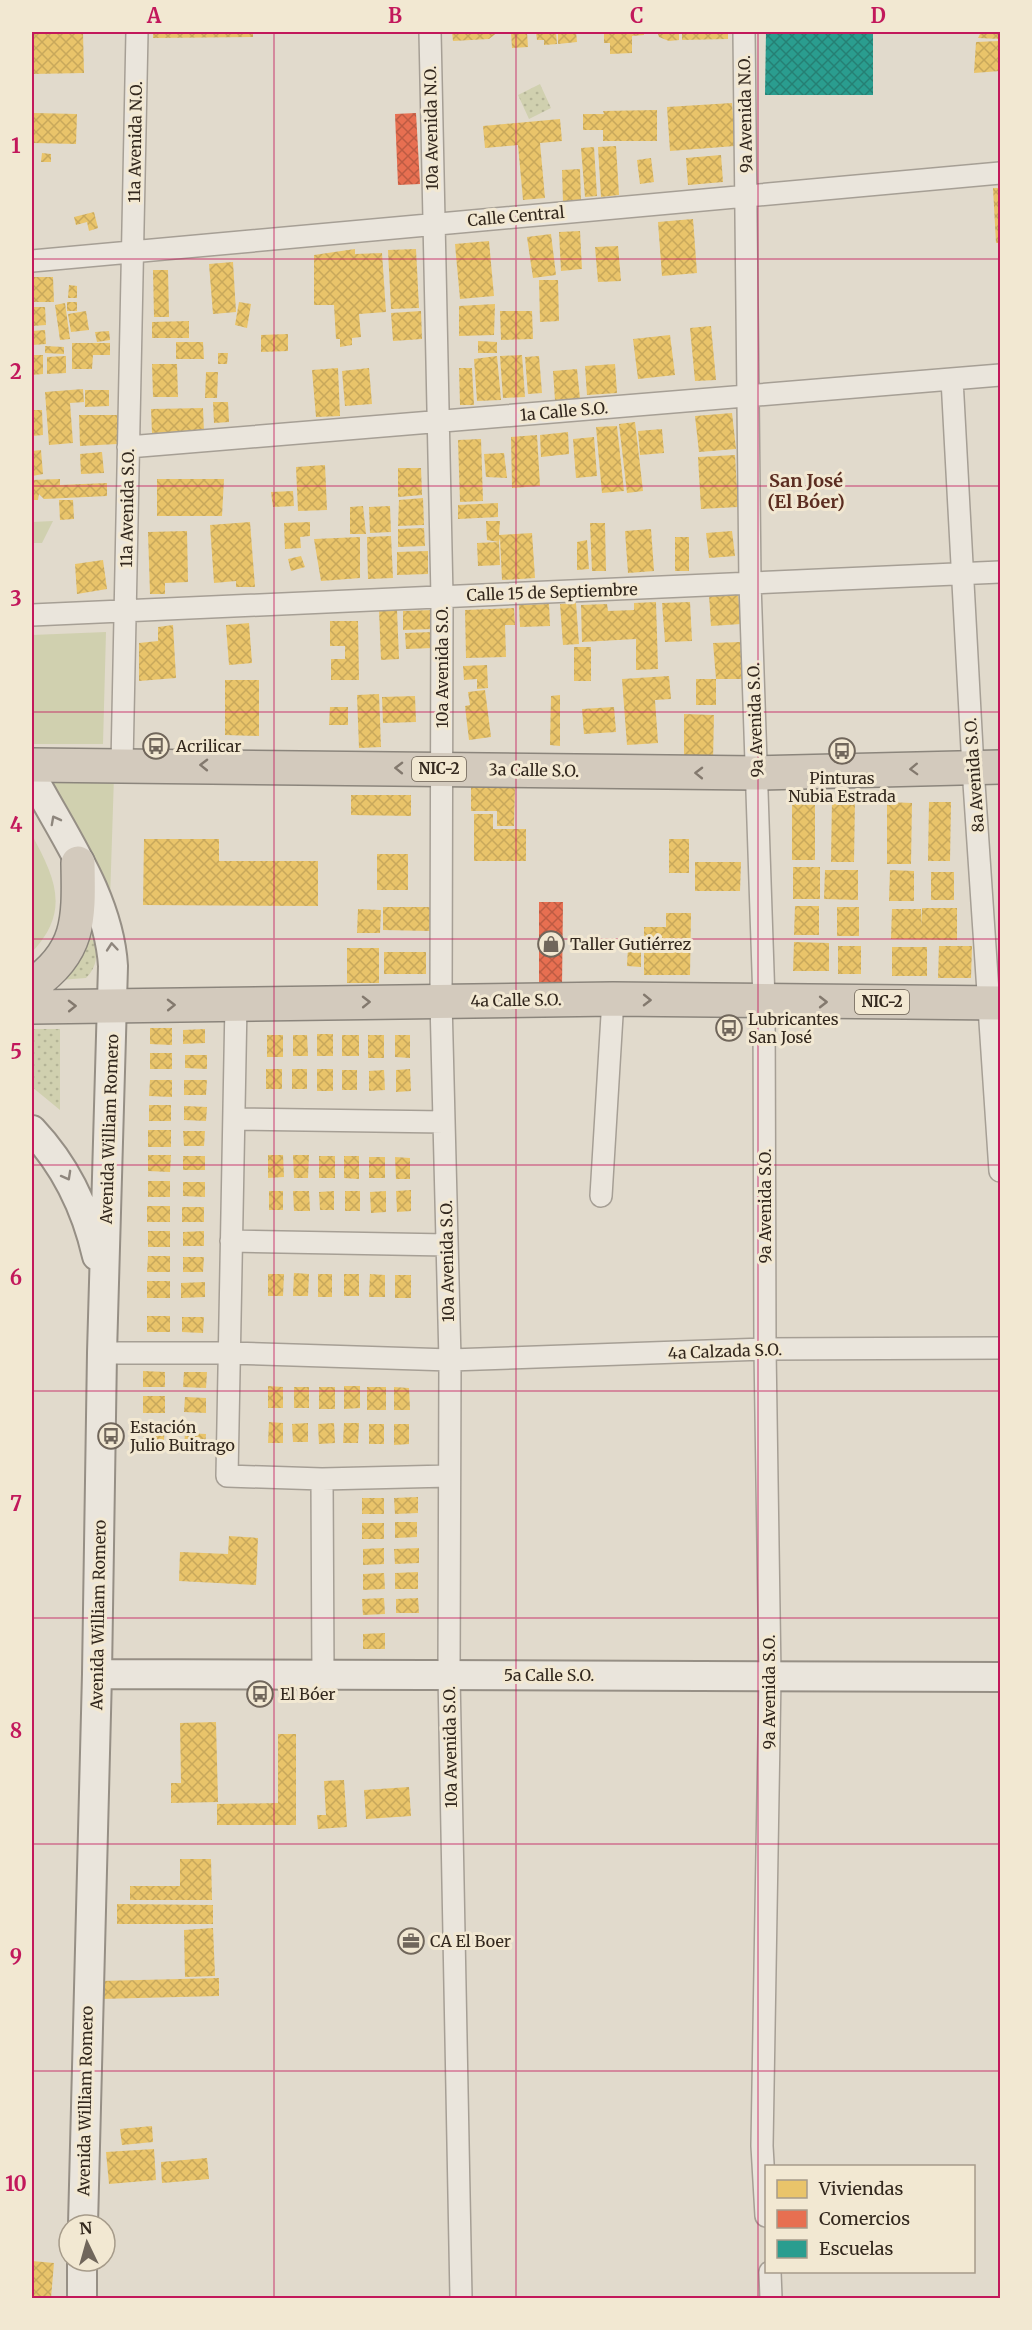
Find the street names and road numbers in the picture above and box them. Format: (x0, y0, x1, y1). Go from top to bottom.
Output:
street label: 9a Avenida N.O. (734, 55, 756, 173)
street label: 10a Avenida N.O. (420, 65, 442, 191)
street label: 11a Avenida N.O. (124, 81, 146, 203)
street label: Calle Central (467, 202, 565, 230)
street label: 1a Calle S.O. (519, 397, 609, 425)
street label: 11a Avenida S.O. (116, 448, 138, 568)
street label: Calle 15 de Septiembre (466, 579, 638, 605)
street label: 10a Avenida S.O. (432, 606, 452, 728)
street label: 9a Avenida S.O. (743, 662, 767, 778)
street label: 8a Avenida S.O. (960, 717, 988, 833)
road number: NIC-2 (412, 757, 466, 781)
street label: 3a Calle S.O. (489, 759, 579, 781)
street label: 4a Calle S.O. (470, 989, 562, 1011)
road number: NIC-2 (855, 990, 909, 1014)
street label: Avenida William Romero (96, 1034, 122, 1225)
street label: 9a Avenida S.O. (755, 1148, 775, 1264)
street label: 10a Avenida S.O. (436, 1200, 458, 1322)
street label: 4a Calzada S.O. (668, 1339, 782, 1363)
street label: Avenida William Romero (86, 1520, 110, 1711)
street label: 9a Avenida S.O. (759, 1634, 779, 1750)
street label: 5a Calle S.O. (504, 1665, 594, 1685)
street label: 10a Avenida S.O. (439, 1686, 461, 1808)
street label: Avenida William Romero (73, 2006, 97, 2197)

